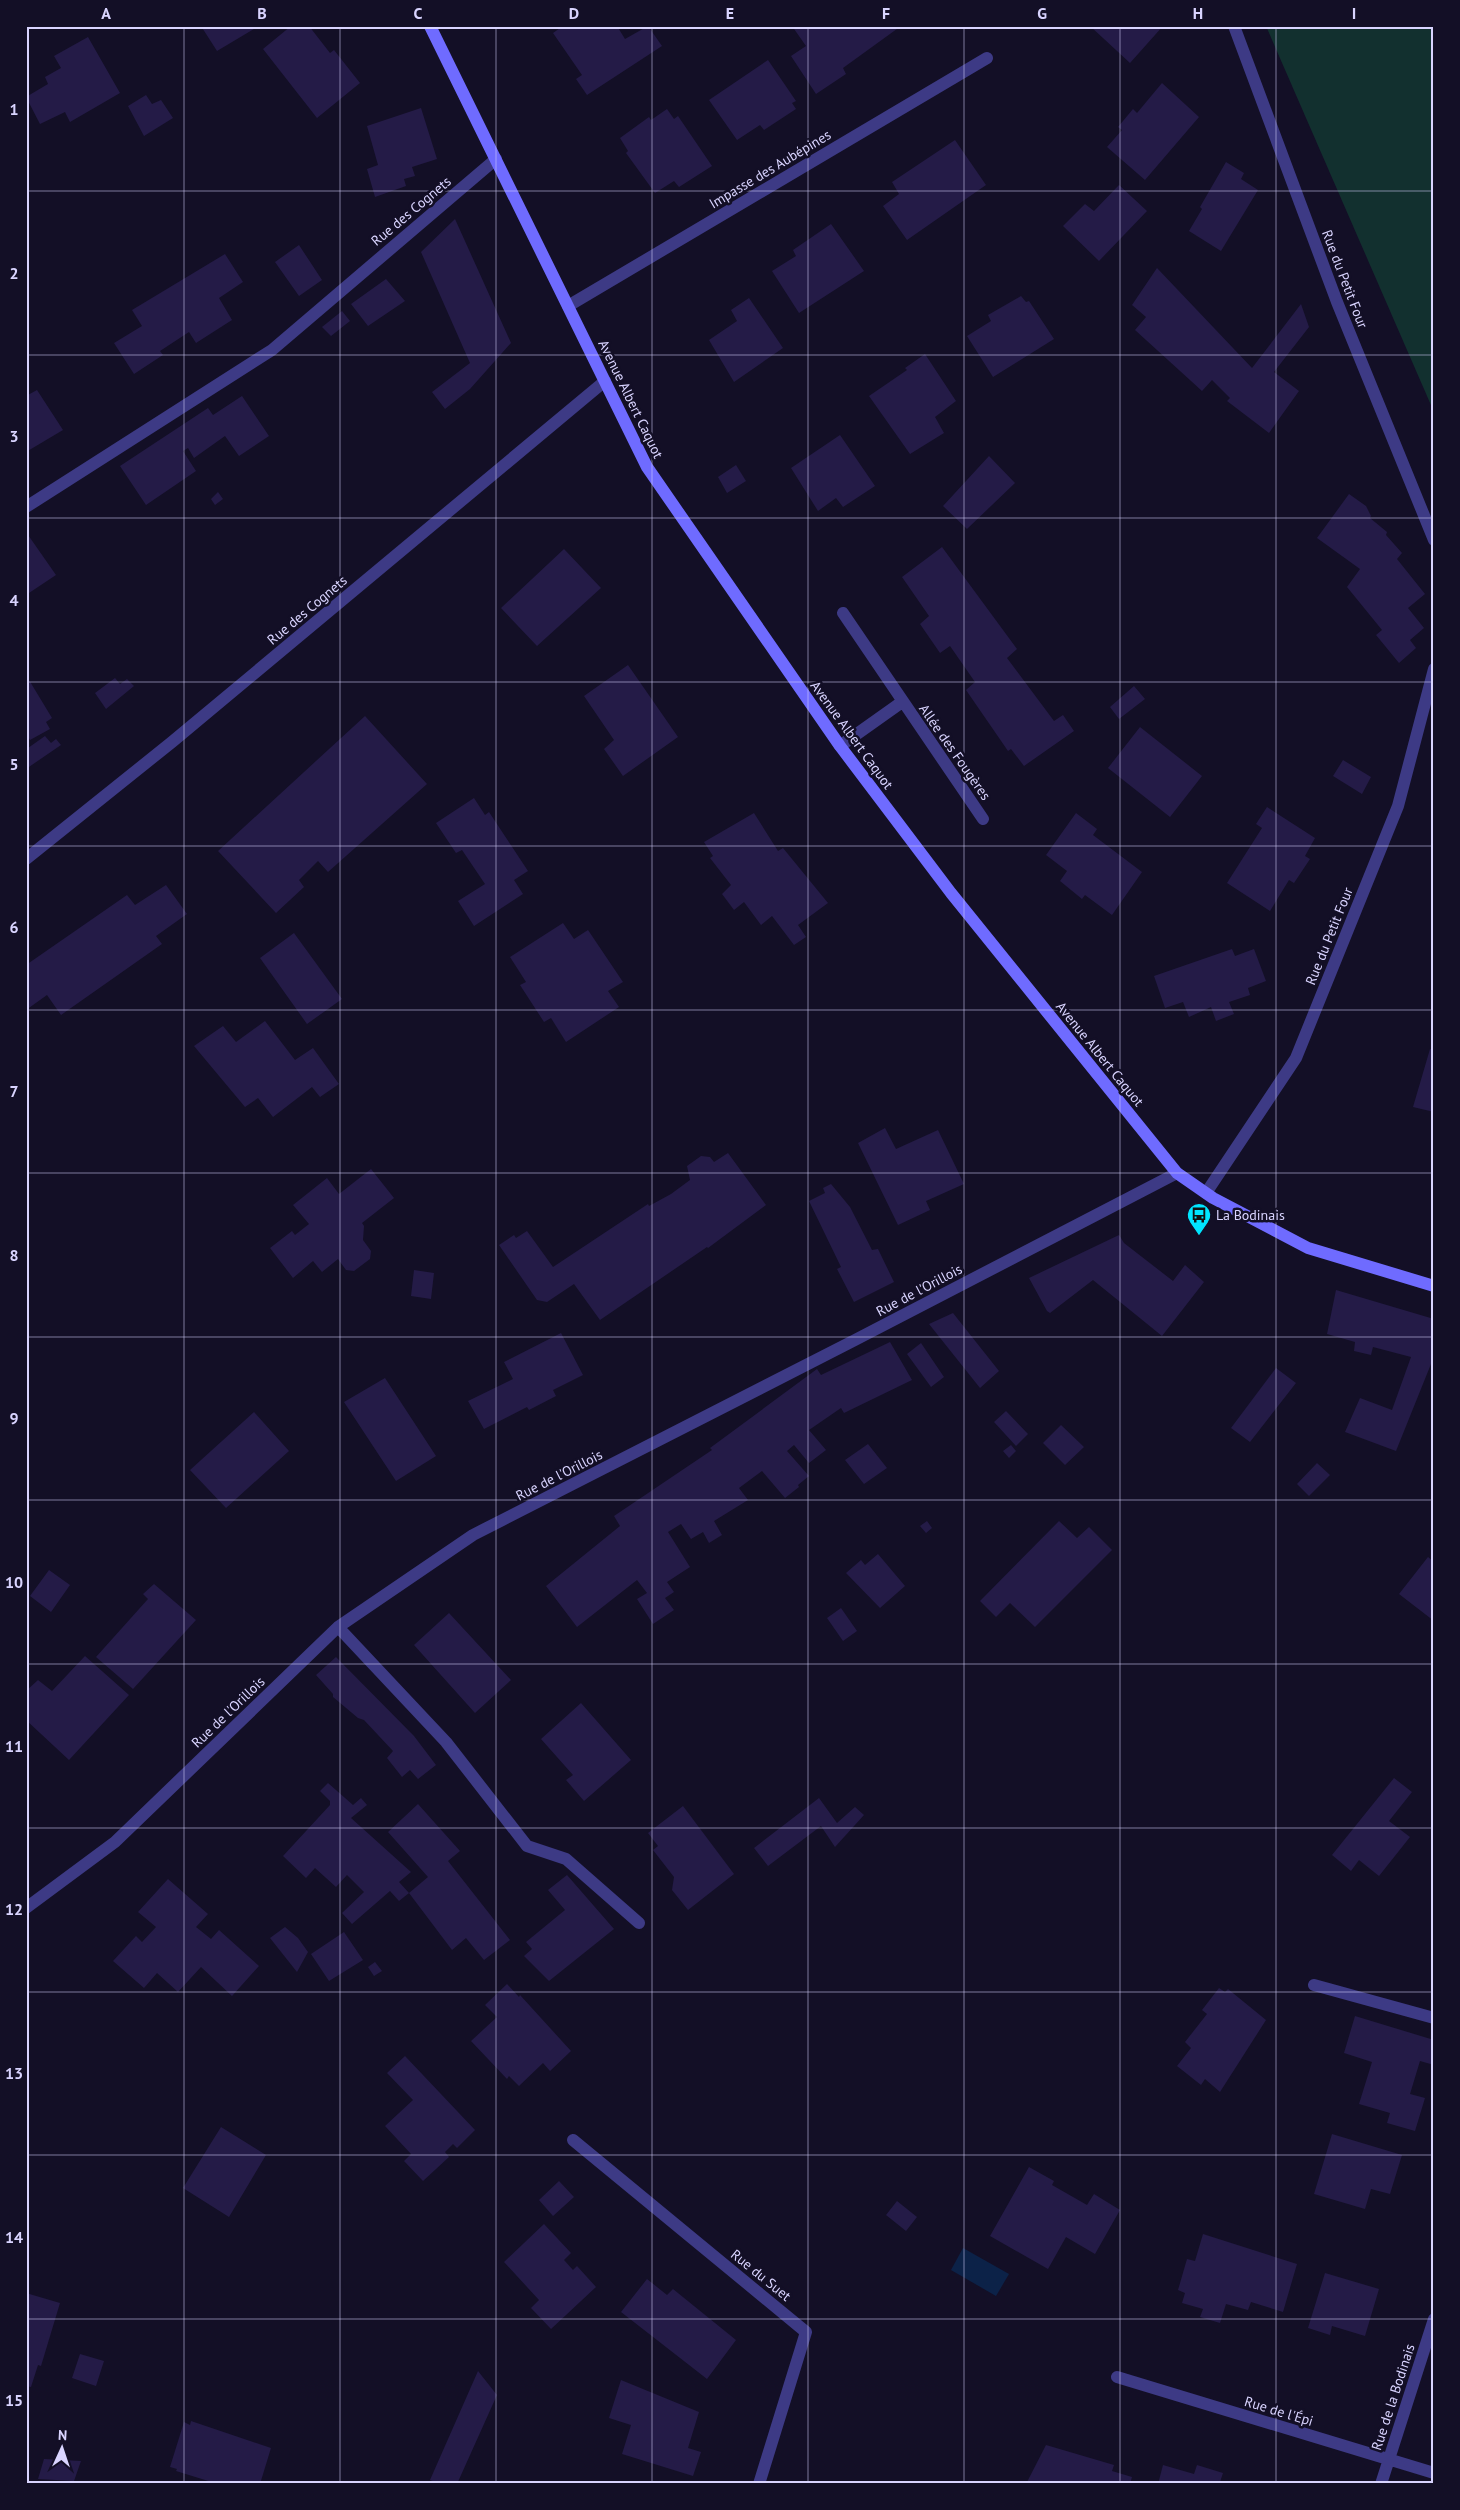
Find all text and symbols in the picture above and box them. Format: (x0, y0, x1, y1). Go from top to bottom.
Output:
text: A (101, 3, 111, 23)
text: B (257, 3, 267, 23)
text: C (414, 3, 423, 23)
text: D (569, 3, 579, 23)
text: E (726, 3, 734, 23)
text: F (882, 3, 890, 23)
text: G (1037, 3, 1047, 23)
text: H (1193, 3, 1203, 23)
text: I (1352, 3, 1356, 23)
text: 1 (9, 99, 19, 119)
street label: Impasse des Aubépines (706, 125, 834, 212)
street label: Rue des Cognets (367, 172, 455, 250)
street label: Rue du Petit Four (1318, 227, 1372, 331)
text: 2 (9, 263, 19, 283)
street label: Avenue Albert Caquot (594, 337, 668, 461)
text: 3 (9, 426, 19, 446)
street label: Rue des Cognets (263, 571, 351, 649)
text: 4 (9, 590, 19, 610)
street label: Avenue Albert Caquot (807, 677, 898, 793)
street label: Allée des Fougères (915, 700, 995, 804)
text: 5 (9, 754, 19, 774)
street label: Rue du Petit Four (1301, 884, 1357, 988)
text: 6 (9, 917, 19, 937)
street label: Avenue Albert Caquot (1052, 998, 1148, 1110)
text: 7 (9, 1081, 19, 1101)
bus stop icon: La Bodinais (1186, 1202, 1212, 1236)
place label: La Bodinais (1216, 1206, 1285, 1224)
text: 8 (9, 1245, 19, 1265)
street label: Rue de l'Orillois (873, 1260, 965, 1320)
text: 9 (9, 1408, 19, 1428)
street label: Rue de l'Orillois (513, 1445, 605, 1505)
text: 10 (5, 1572, 23, 1592)
street label: Rue de l'Orillois (188, 1672, 268, 1751)
text: 11 (5, 1736, 23, 1756)
text: 12 (5, 1899, 23, 1919)
text: 13 (5, 2063, 23, 2083)
text: 14 (5, 2227, 23, 2247)
street label: Rue du Suet (727, 2245, 795, 2305)
street label: Rue de la Bodinais (1367, 2341, 1419, 2453)
text: 15 (5, 2390, 23, 2410)
street label: Rue de l'Épi (1242, 2392, 1316, 2430)
north arrow (38, 2422, 88, 2472)
text: N (58, 2426, 68, 2444)

